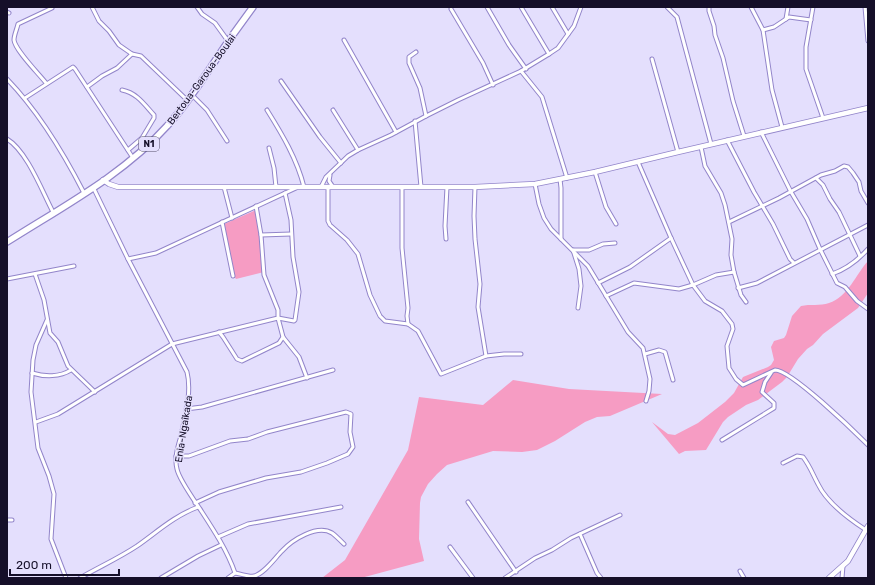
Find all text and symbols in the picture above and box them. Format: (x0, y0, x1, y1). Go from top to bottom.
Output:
street label: Bertoua-Garoua-Boulai (165, 32, 239, 127)
road number: N1 (139, 137, 159, 151)
street label: Enia-Ngaîkada (173, 395, 195, 464)
scale bar (10, 551, 119, 577)
text: 200 m (16, 558, 52, 572)

